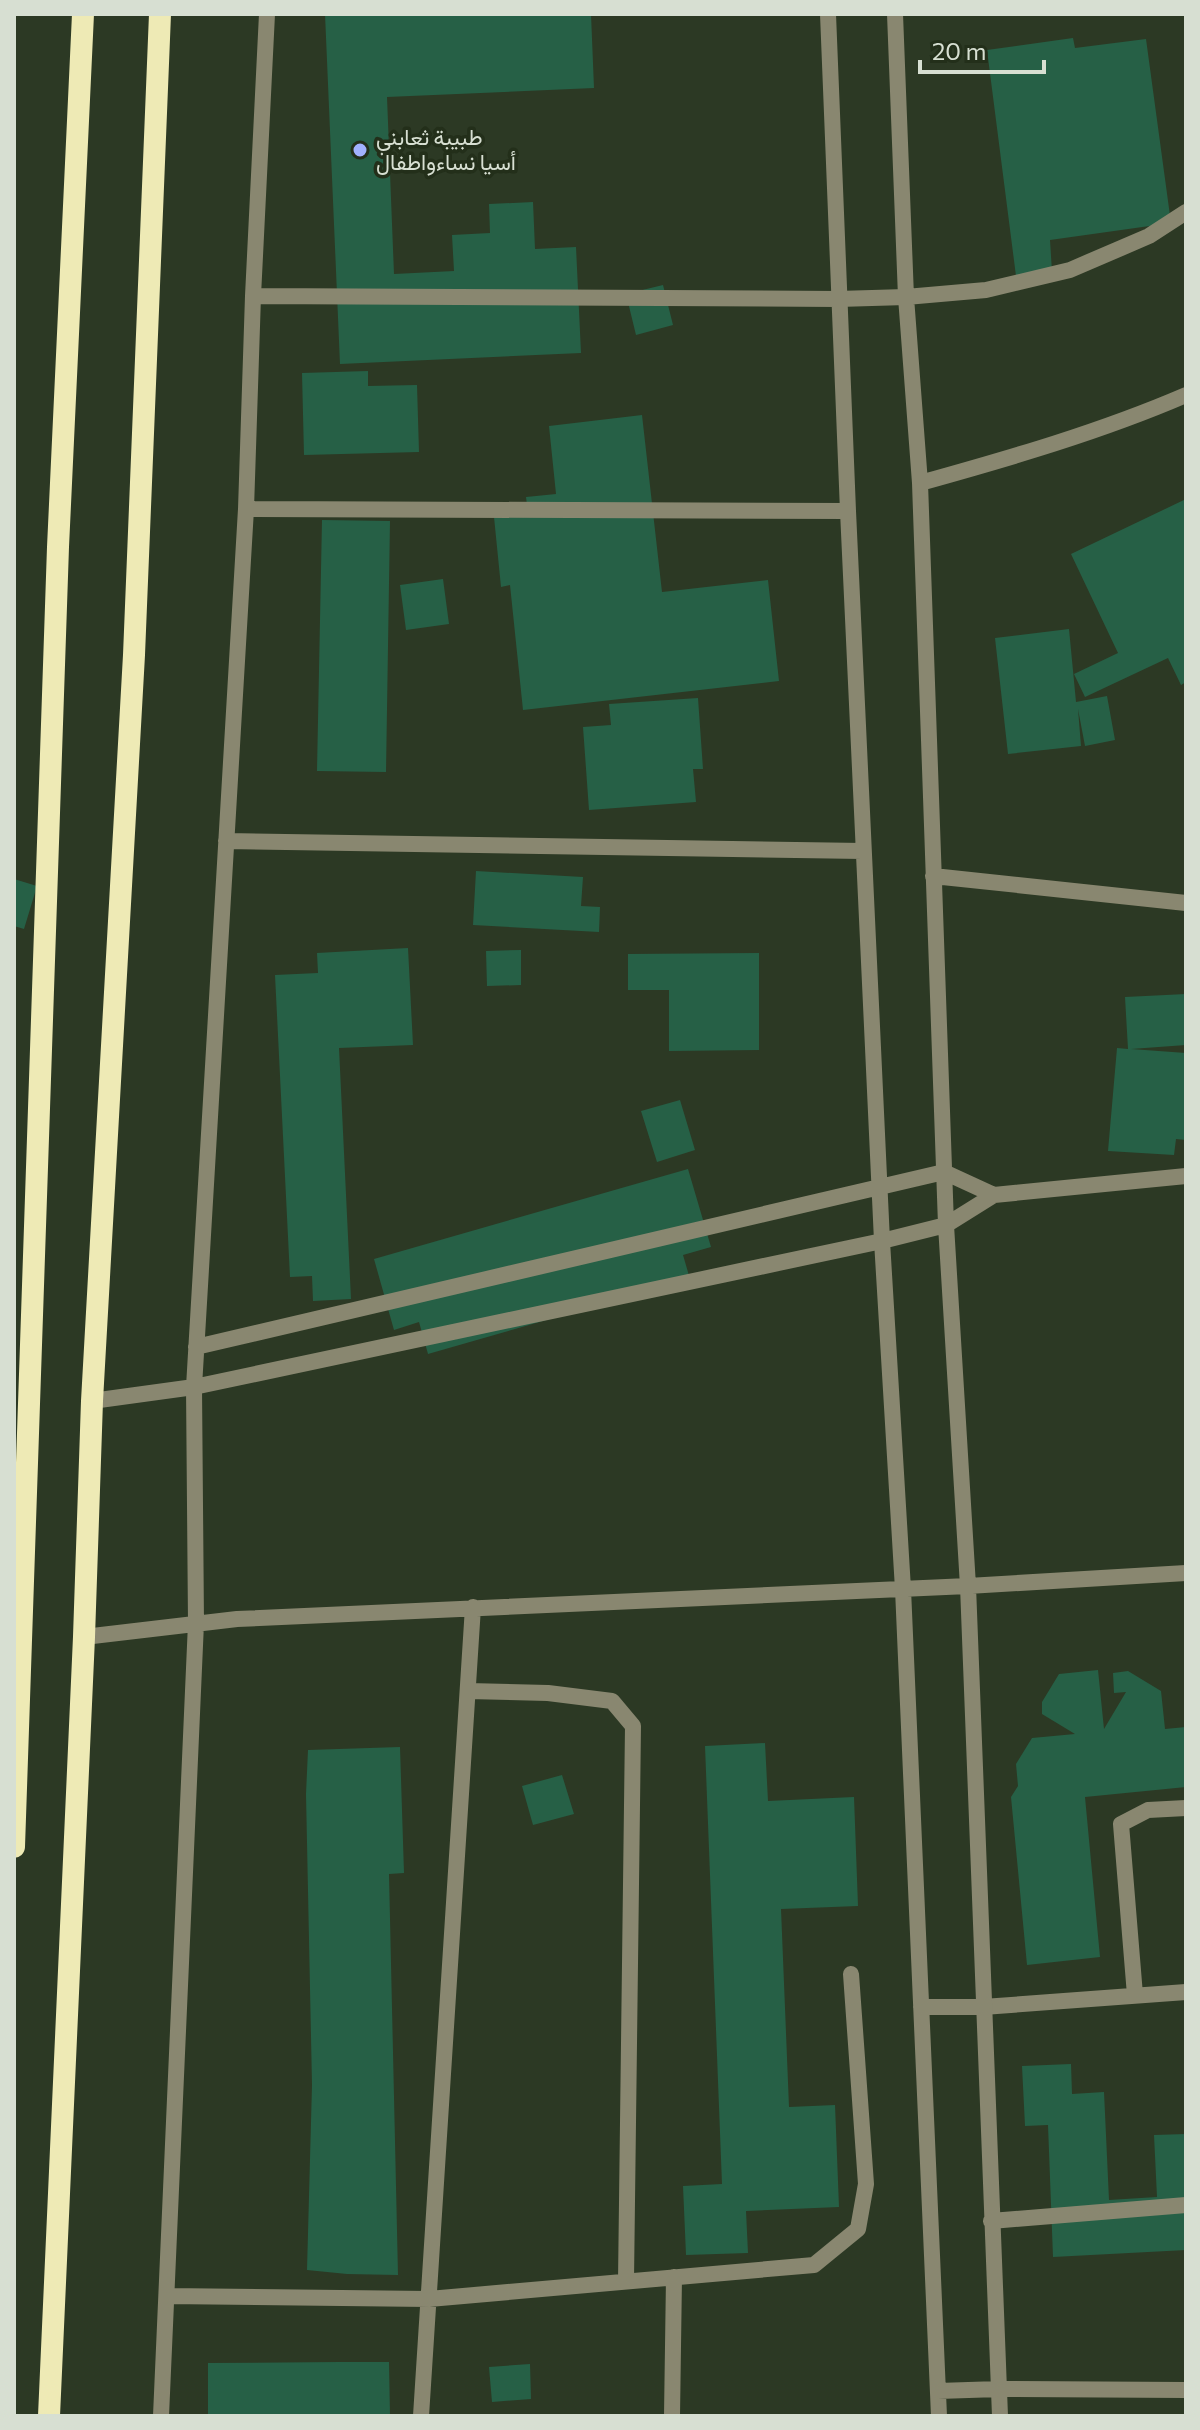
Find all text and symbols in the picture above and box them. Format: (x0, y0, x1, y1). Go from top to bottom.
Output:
scale bar (920, 24, 1044, 74)
text: 20 m (932, 36, 986, 65)
place label: طبيبة ثعابني أسيا نساءواطفال (376, 123, 516, 176)
marker: طبيبة ثعابني أسيا نساءواطفال (351, 141, 369, 159)

